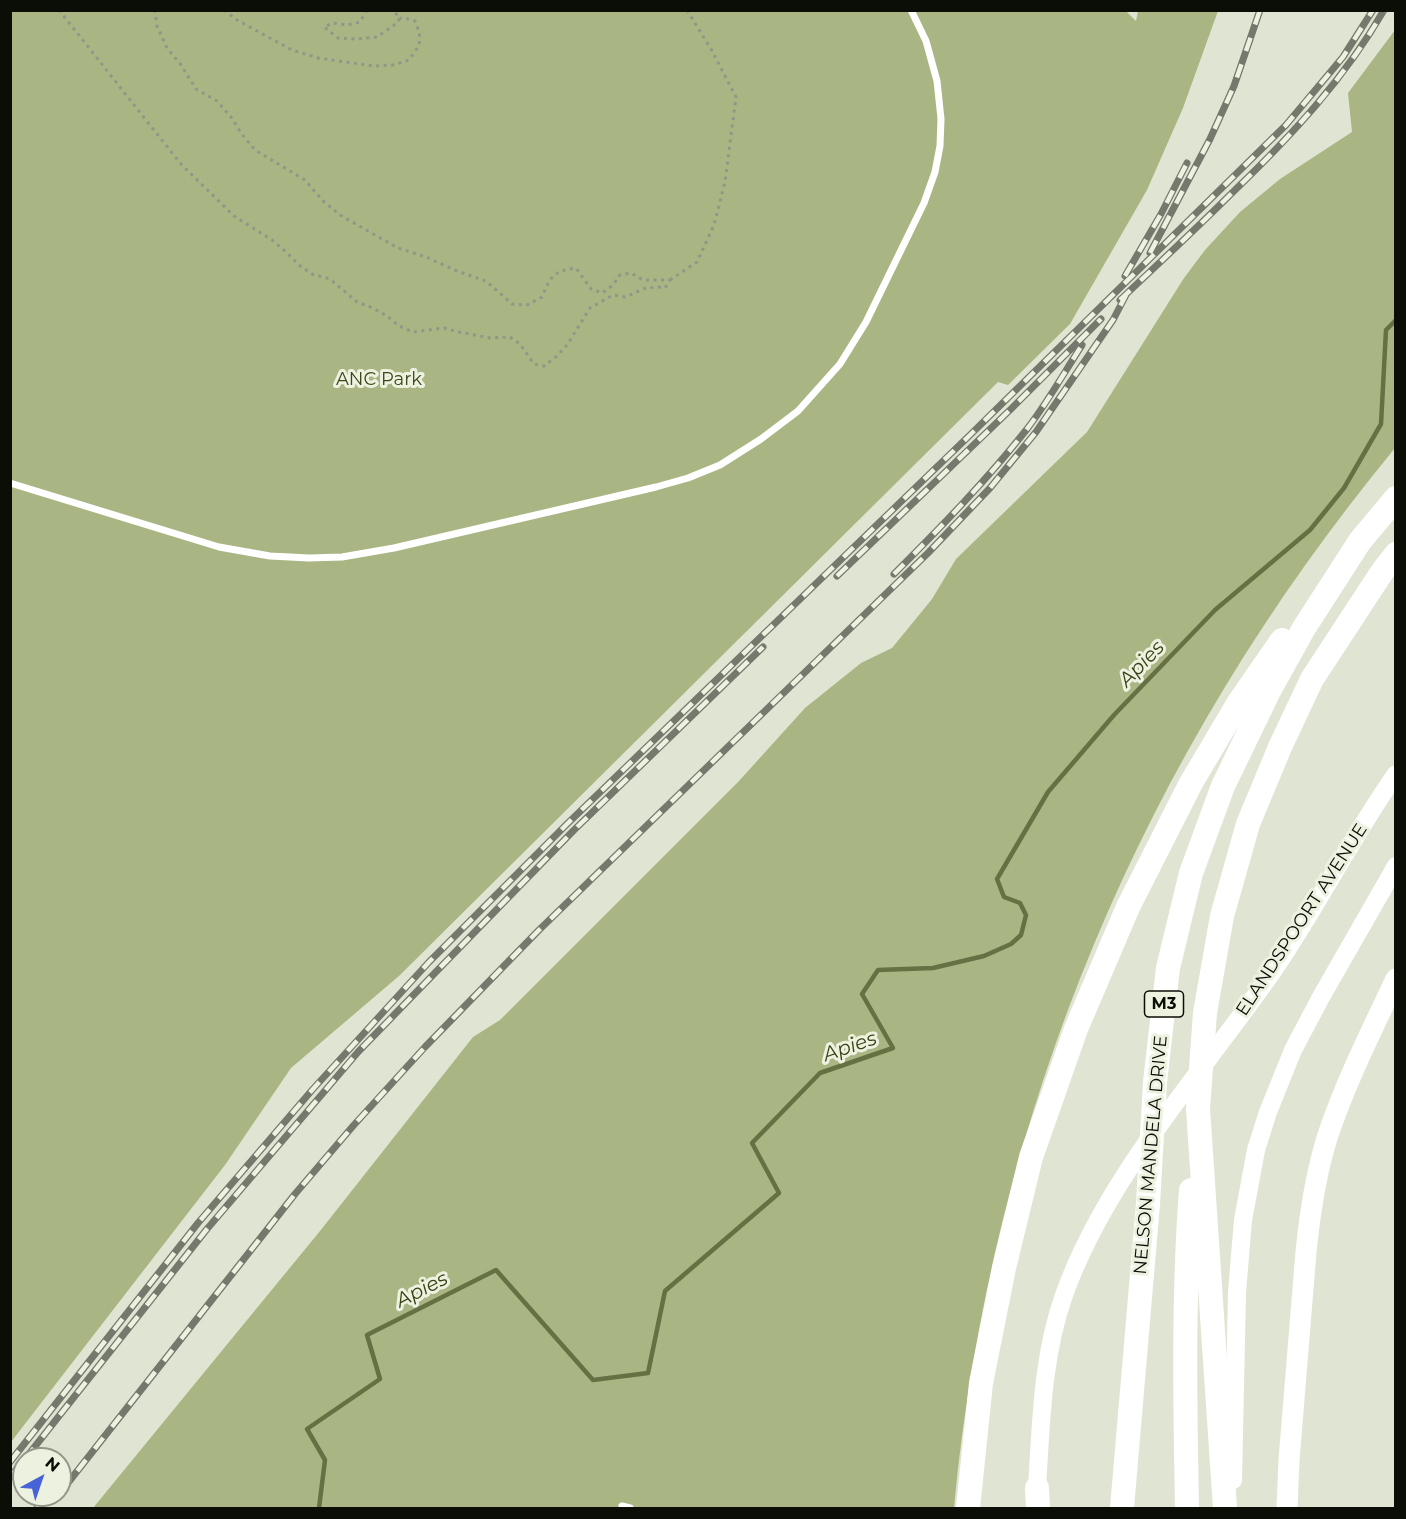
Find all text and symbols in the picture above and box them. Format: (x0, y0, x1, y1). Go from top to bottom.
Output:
park label: ANC Park (336, 369, 422, 391)
water label: Apies (1114, 636, 1170, 692)
street label: ELANDSPOORT AVENUE (1232, 820, 1372, 1020)
road number: M3 (1144, 991, 1184, 1017)
water label: Apies (820, 1027, 880, 1067)
street label: NELSON MANDELA DRIVE (1130, 1035, 1172, 1275)
water label: Apies (392, 1267, 452, 1313)
north arrow (12, 1447, 72, 1507)
text: N (42, 1453, 64, 1476)

